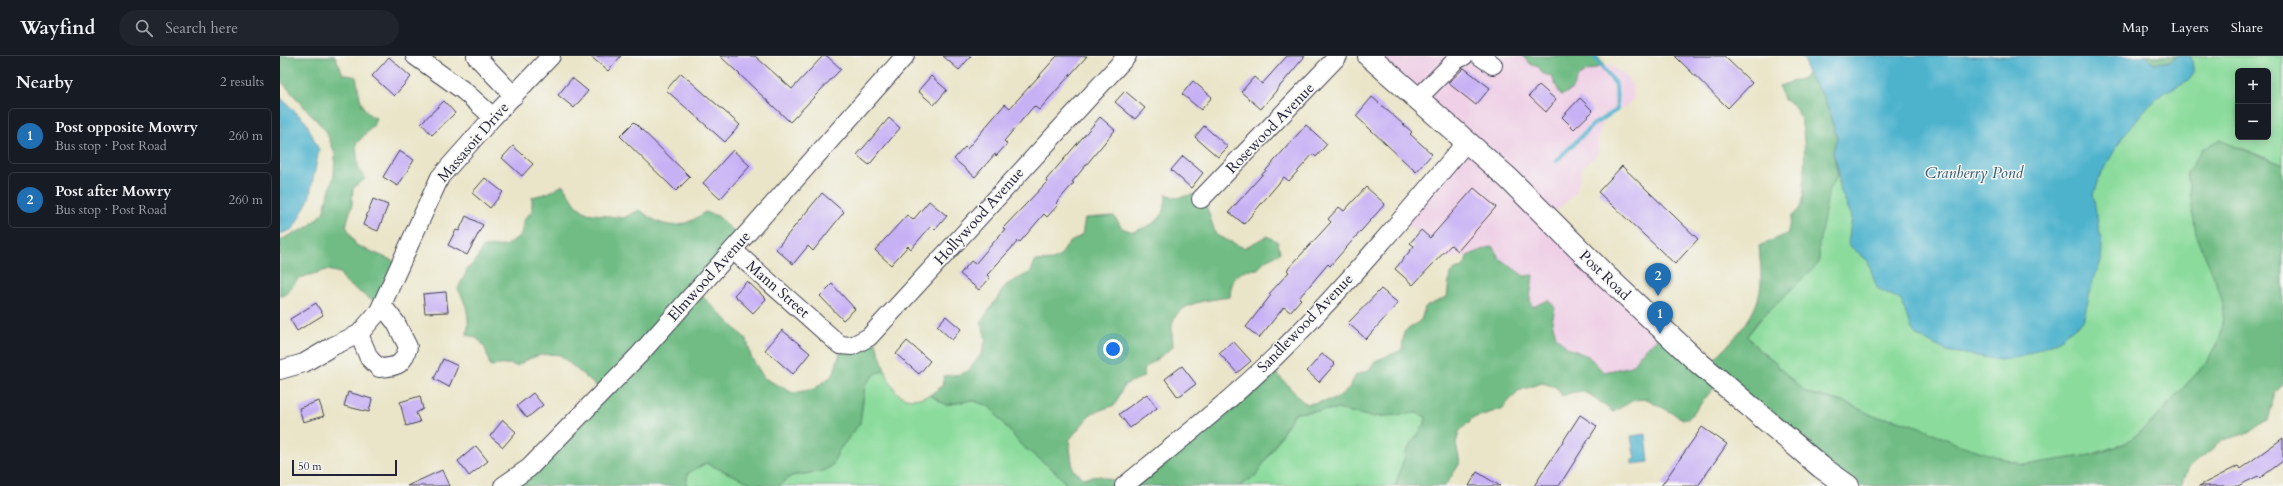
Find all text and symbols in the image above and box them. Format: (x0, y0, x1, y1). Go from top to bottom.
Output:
search box (119, 10, 399, 46)
text: Wayfind (20, 15, 95, 41)
icon: search (133, 17, 155, 39)
text: Search here (165, 18, 238, 38)
text: Map (2122, 18, 2149, 37)
text: Layers (2171, 18, 2209, 37)
text: Share (2231, 18, 2263, 37)
map controls (2235, 68, 2271, 140)
button: + (2235, 68, 2271, 104)
text: Nearby (16, 71, 73, 94)
text: 2 results (220, 73, 264, 91)
street label: Rosewood Avenue (1221, 78, 1319, 178)
street label: Massasoit Drive (433, 98, 513, 186)
button: − (2235, 104, 2271, 140)
text: Post opposite Mowry (55, 117, 198, 137)
text: 1 (27, 127, 33, 145)
text: 260 m (229, 127, 263, 145)
text: Bus stop · Post Road (55, 137, 167, 155)
water label: Cranberry Pond (1925, 162, 2025, 184)
street label: Hollywood Avenue (930, 163, 1028, 269)
text: Post after Mowry (55, 181, 171, 201)
text: 2 (27, 191, 33, 209)
text: 260 m (229, 191, 263, 209)
text: Bus stop · Post Road (55, 201, 167, 219)
street label: Elmwood Avenue (663, 227, 755, 325)
street label: Post Road (1575, 246, 1635, 304)
street label: Mann Street (742, 256, 814, 322)
pin: 2 (1645, 263, 1671, 296)
street label: Sandlewood Avenue (1253, 269, 1357, 377)
pin: 1 (1647, 301, 1673, 334)
your location (1103, 339, 1123, 359)
scale bar (292, 458, 397, 477)
text: 50 m (298, 459, 322, 474)

